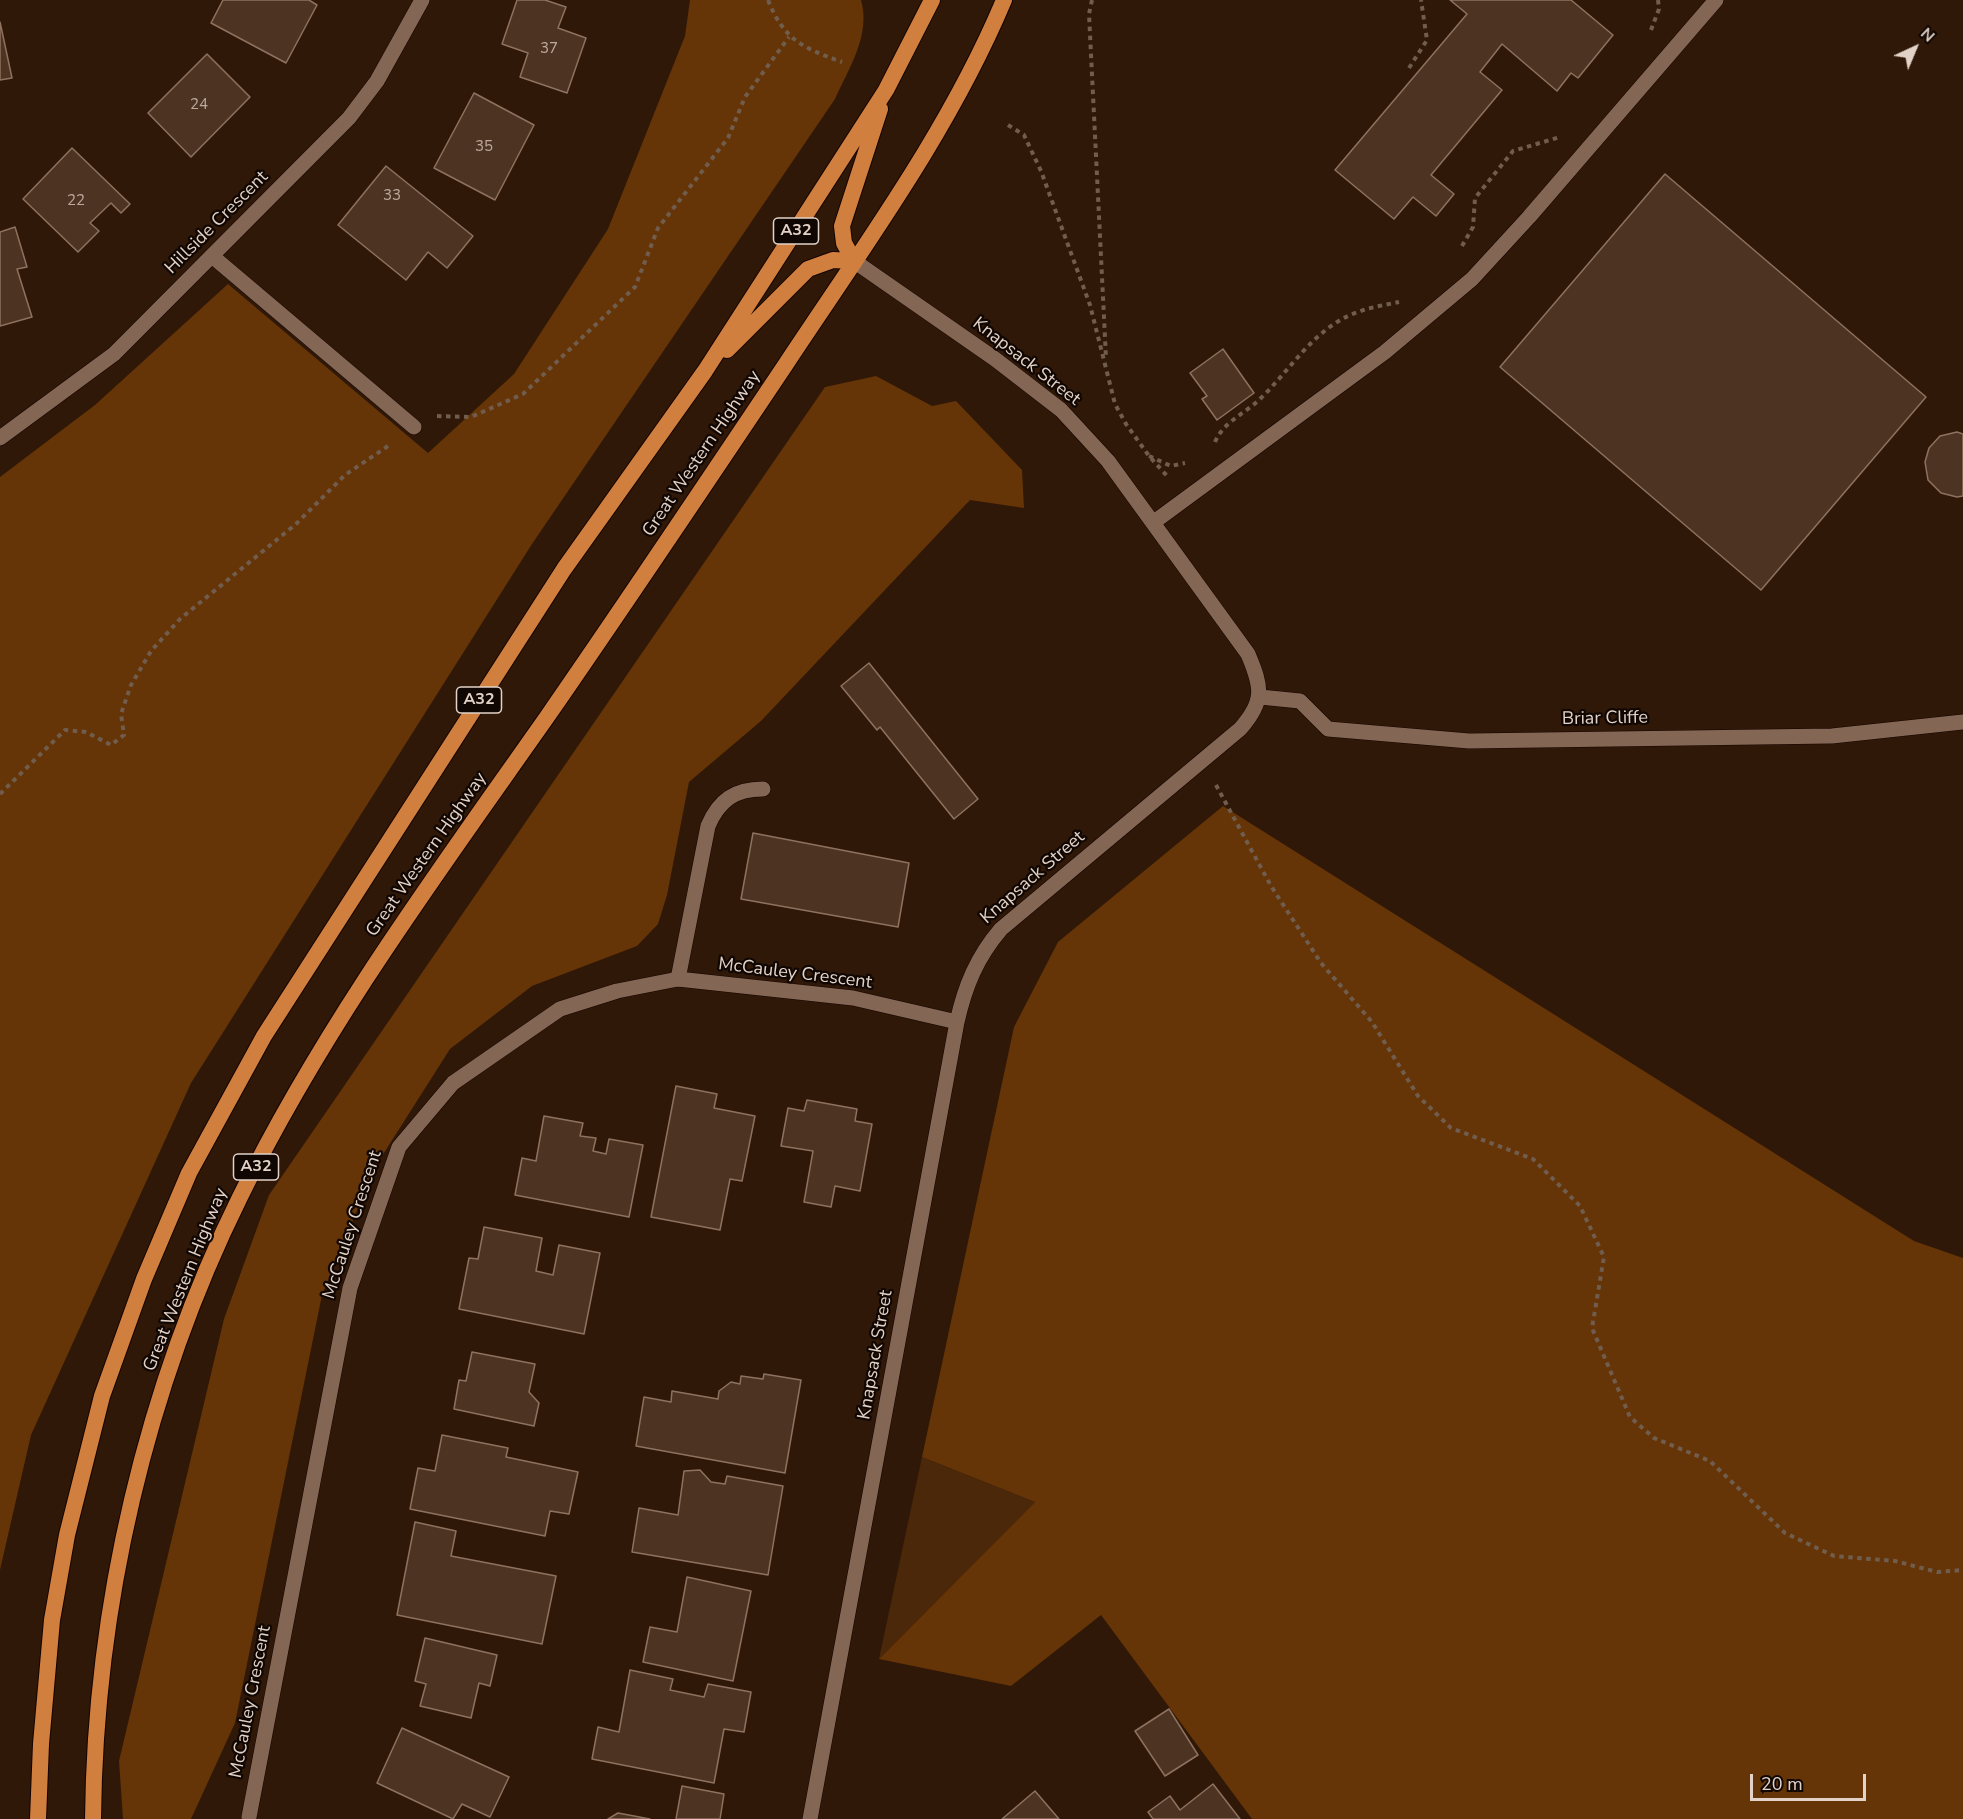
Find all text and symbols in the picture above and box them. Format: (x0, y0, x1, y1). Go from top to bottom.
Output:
north arrow (1885, 18, 1945, 78)
text: N (1916, 23, 1939, 47)
house number: 37 (540, 40, 558, 58)
house number: 24 (190, 96, 208, 114)
house number: 35 (475, 138, 493, 156)
street label: Hillside Crescent (161, 167, 273, 279)
house number: 33 (383, 187, 401, 205)
house number: 22 (67, 192, 85, 210)
road number: A32 (774, 218, 818, 244)
street label: Knapsack Street (968, 313, 1084, 411)
street label: Great Western Highway (638, 367, 766, 541)
road number: A32 (456, 687, 502, 713)
street label: Briar Cliffe (1562, 707, 1648, 731)
street label: Great Western Highway (362, 769, 492, 941)
street label: Knapsack Street (977, 827, 1089, 929)
street label: McCauley Crescent (717, 954, 873, 994)
street label: McCauley Crescent (319, 1148, 387, 1302)
road number: A32 (234, 1154, 278, 1180)
street label: Great Western Highway (139, 1185, 233, 1375)
street label: Knapsack Street (854, 1289, 898, 1421)
street label: McCauley Crescent (226, 1624, 276, 1780)
scale bar (1753, 1762, 1868, 1800)
text: 20 m (1761, 1772, 1803, 1796)

